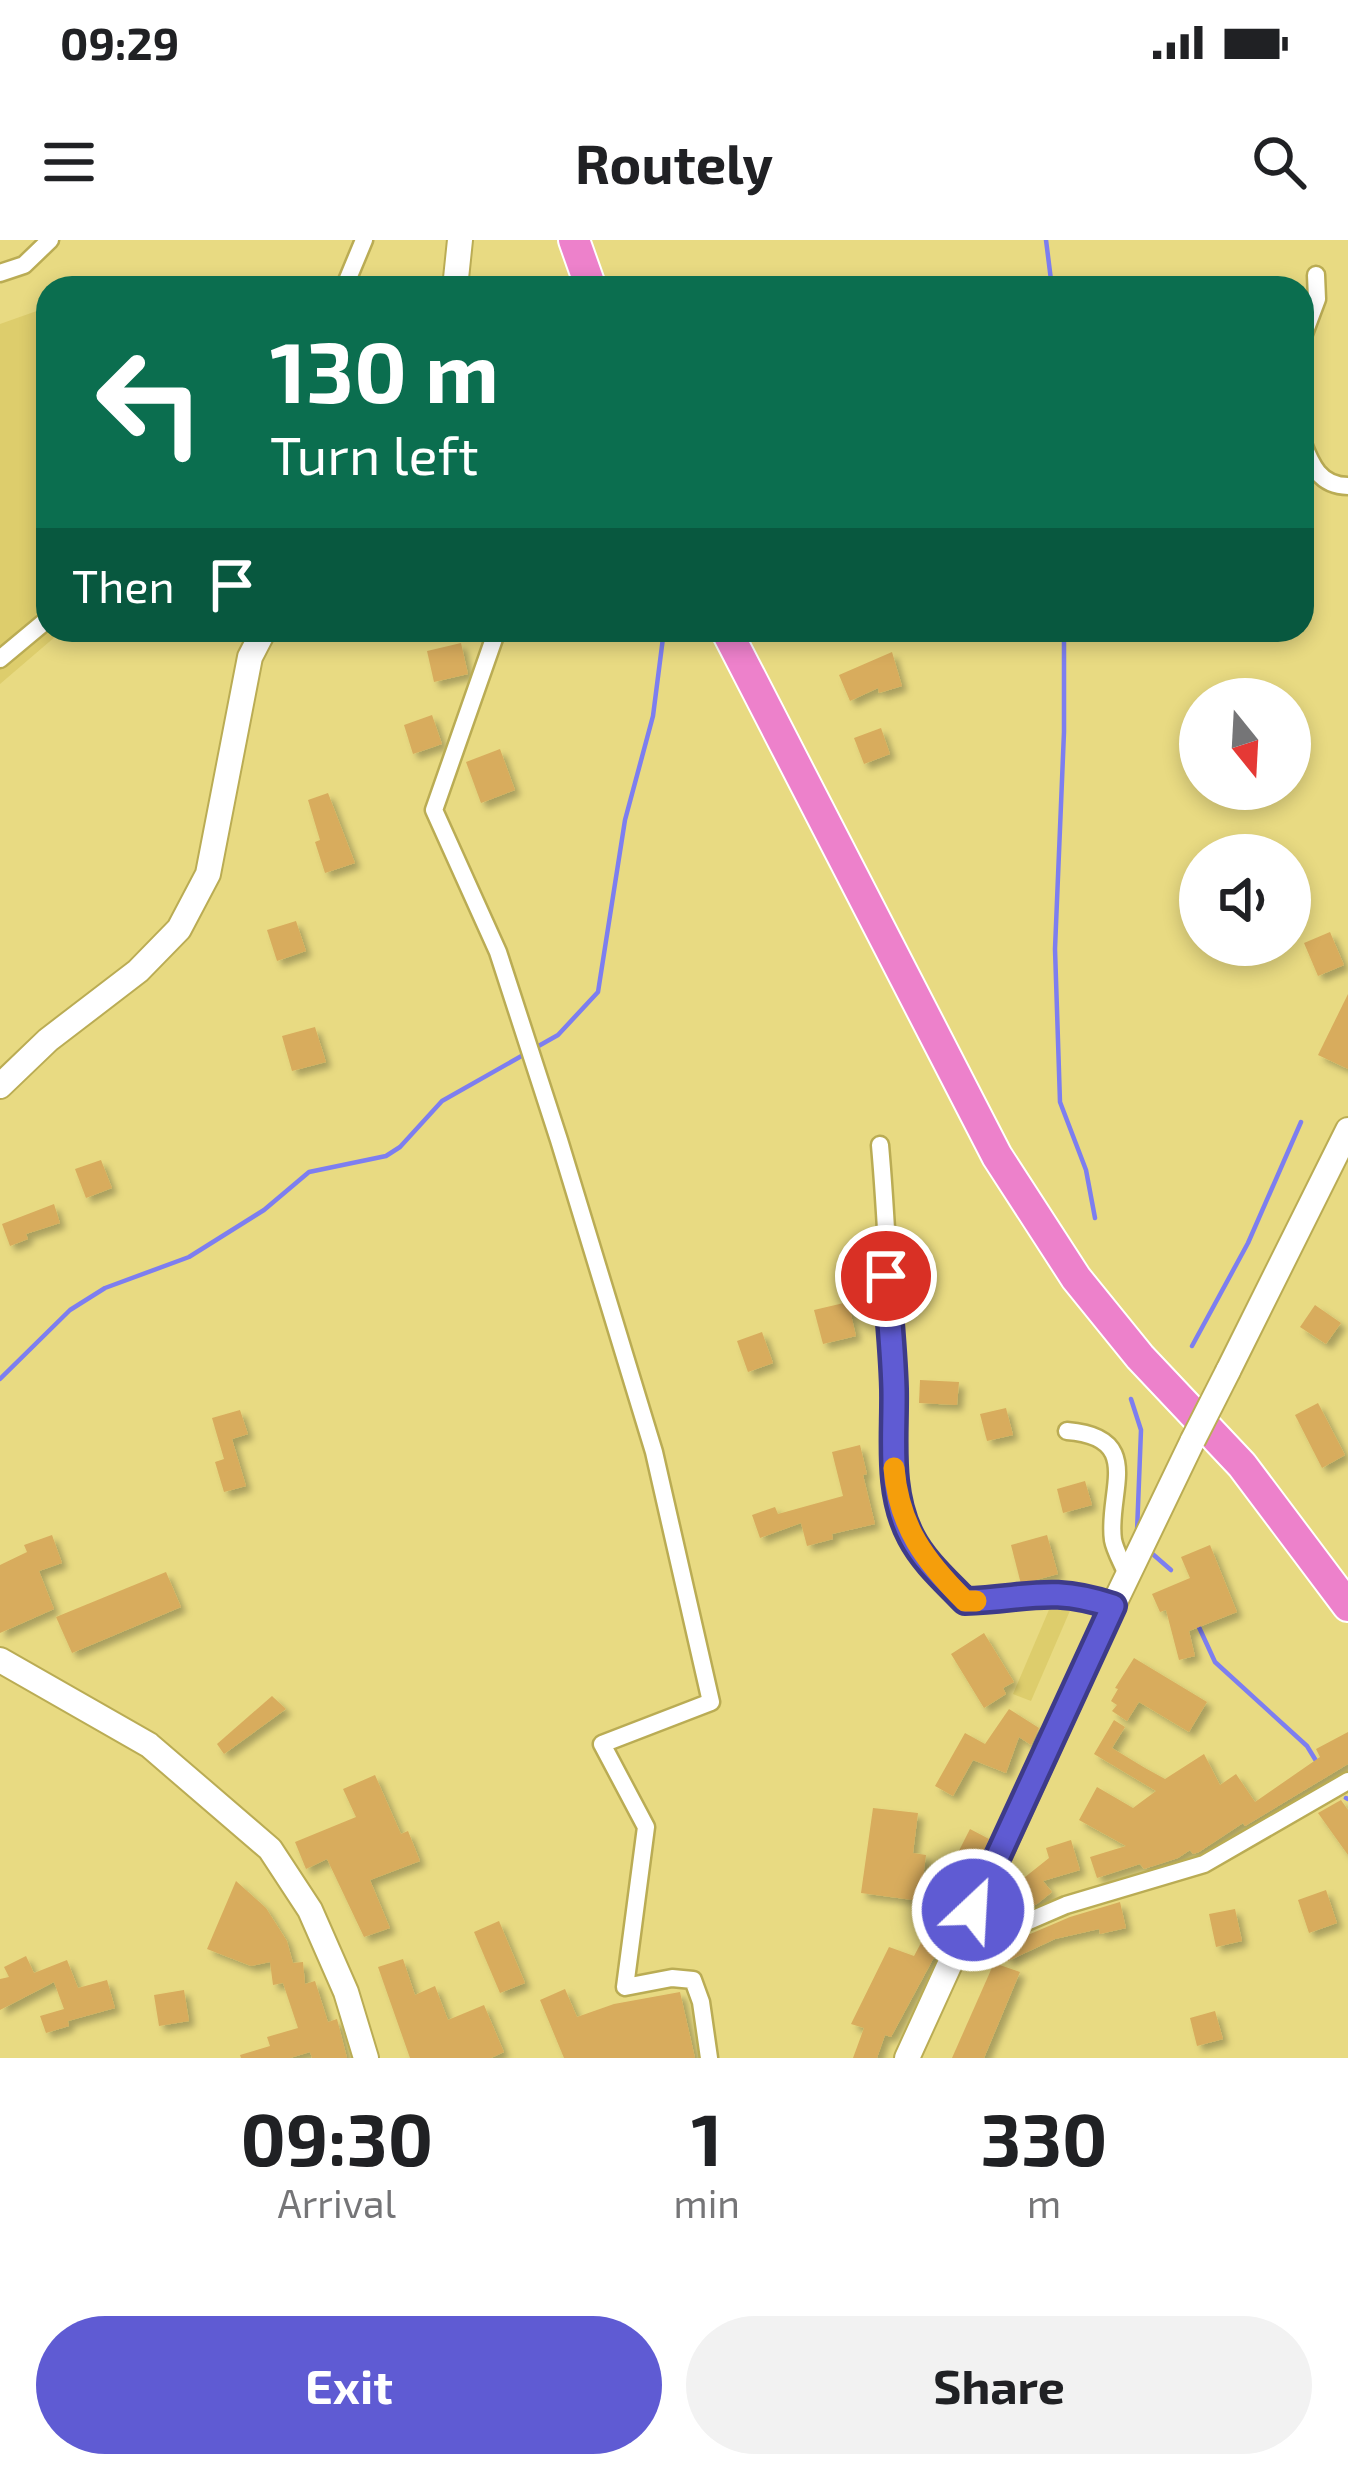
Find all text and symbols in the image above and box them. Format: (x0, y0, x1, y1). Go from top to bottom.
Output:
text: 09:29 (60, 15, 179, 69)
icon: menu (36, 129, 102, 195)
icon: search (1246, 129, 1312, 195)
text: Routely (575, 130, 773, 195)
text: 130 m (270, 319, 499, 420)
icon: left (72, 324, 228, 480)
text: Turn left (270, 421, 479, 486)
icon: arrive (199, 552, 265, 618)
text: Then (72, 558, 175, 612)
north arrow (1179, 678, 1311, 810)
map controls (1179, 678, 1311, 966)
button: sound (1179, 834, 1311, 966)
pin (835, 1225, 937, 1327)
icon: arrive (853, 1243, 919, 1309)
position arrow (910, 1847, 1036, 1973)
text: 09:30 (240, 2094, 433, 2180)
text: 1 (691, 2094, 722, 2180)
text: 330 (980, 2094, 1108, 2180)
text: Arrival (277, 2179, 396, 2226)
text: min (674, 2179, 740, 2226)
text: m (1027, 2179, 1061, 2226)
button: Exit (36, 2316, 662, 2454)
button: Share (686, 2316, 1312, 2454)

